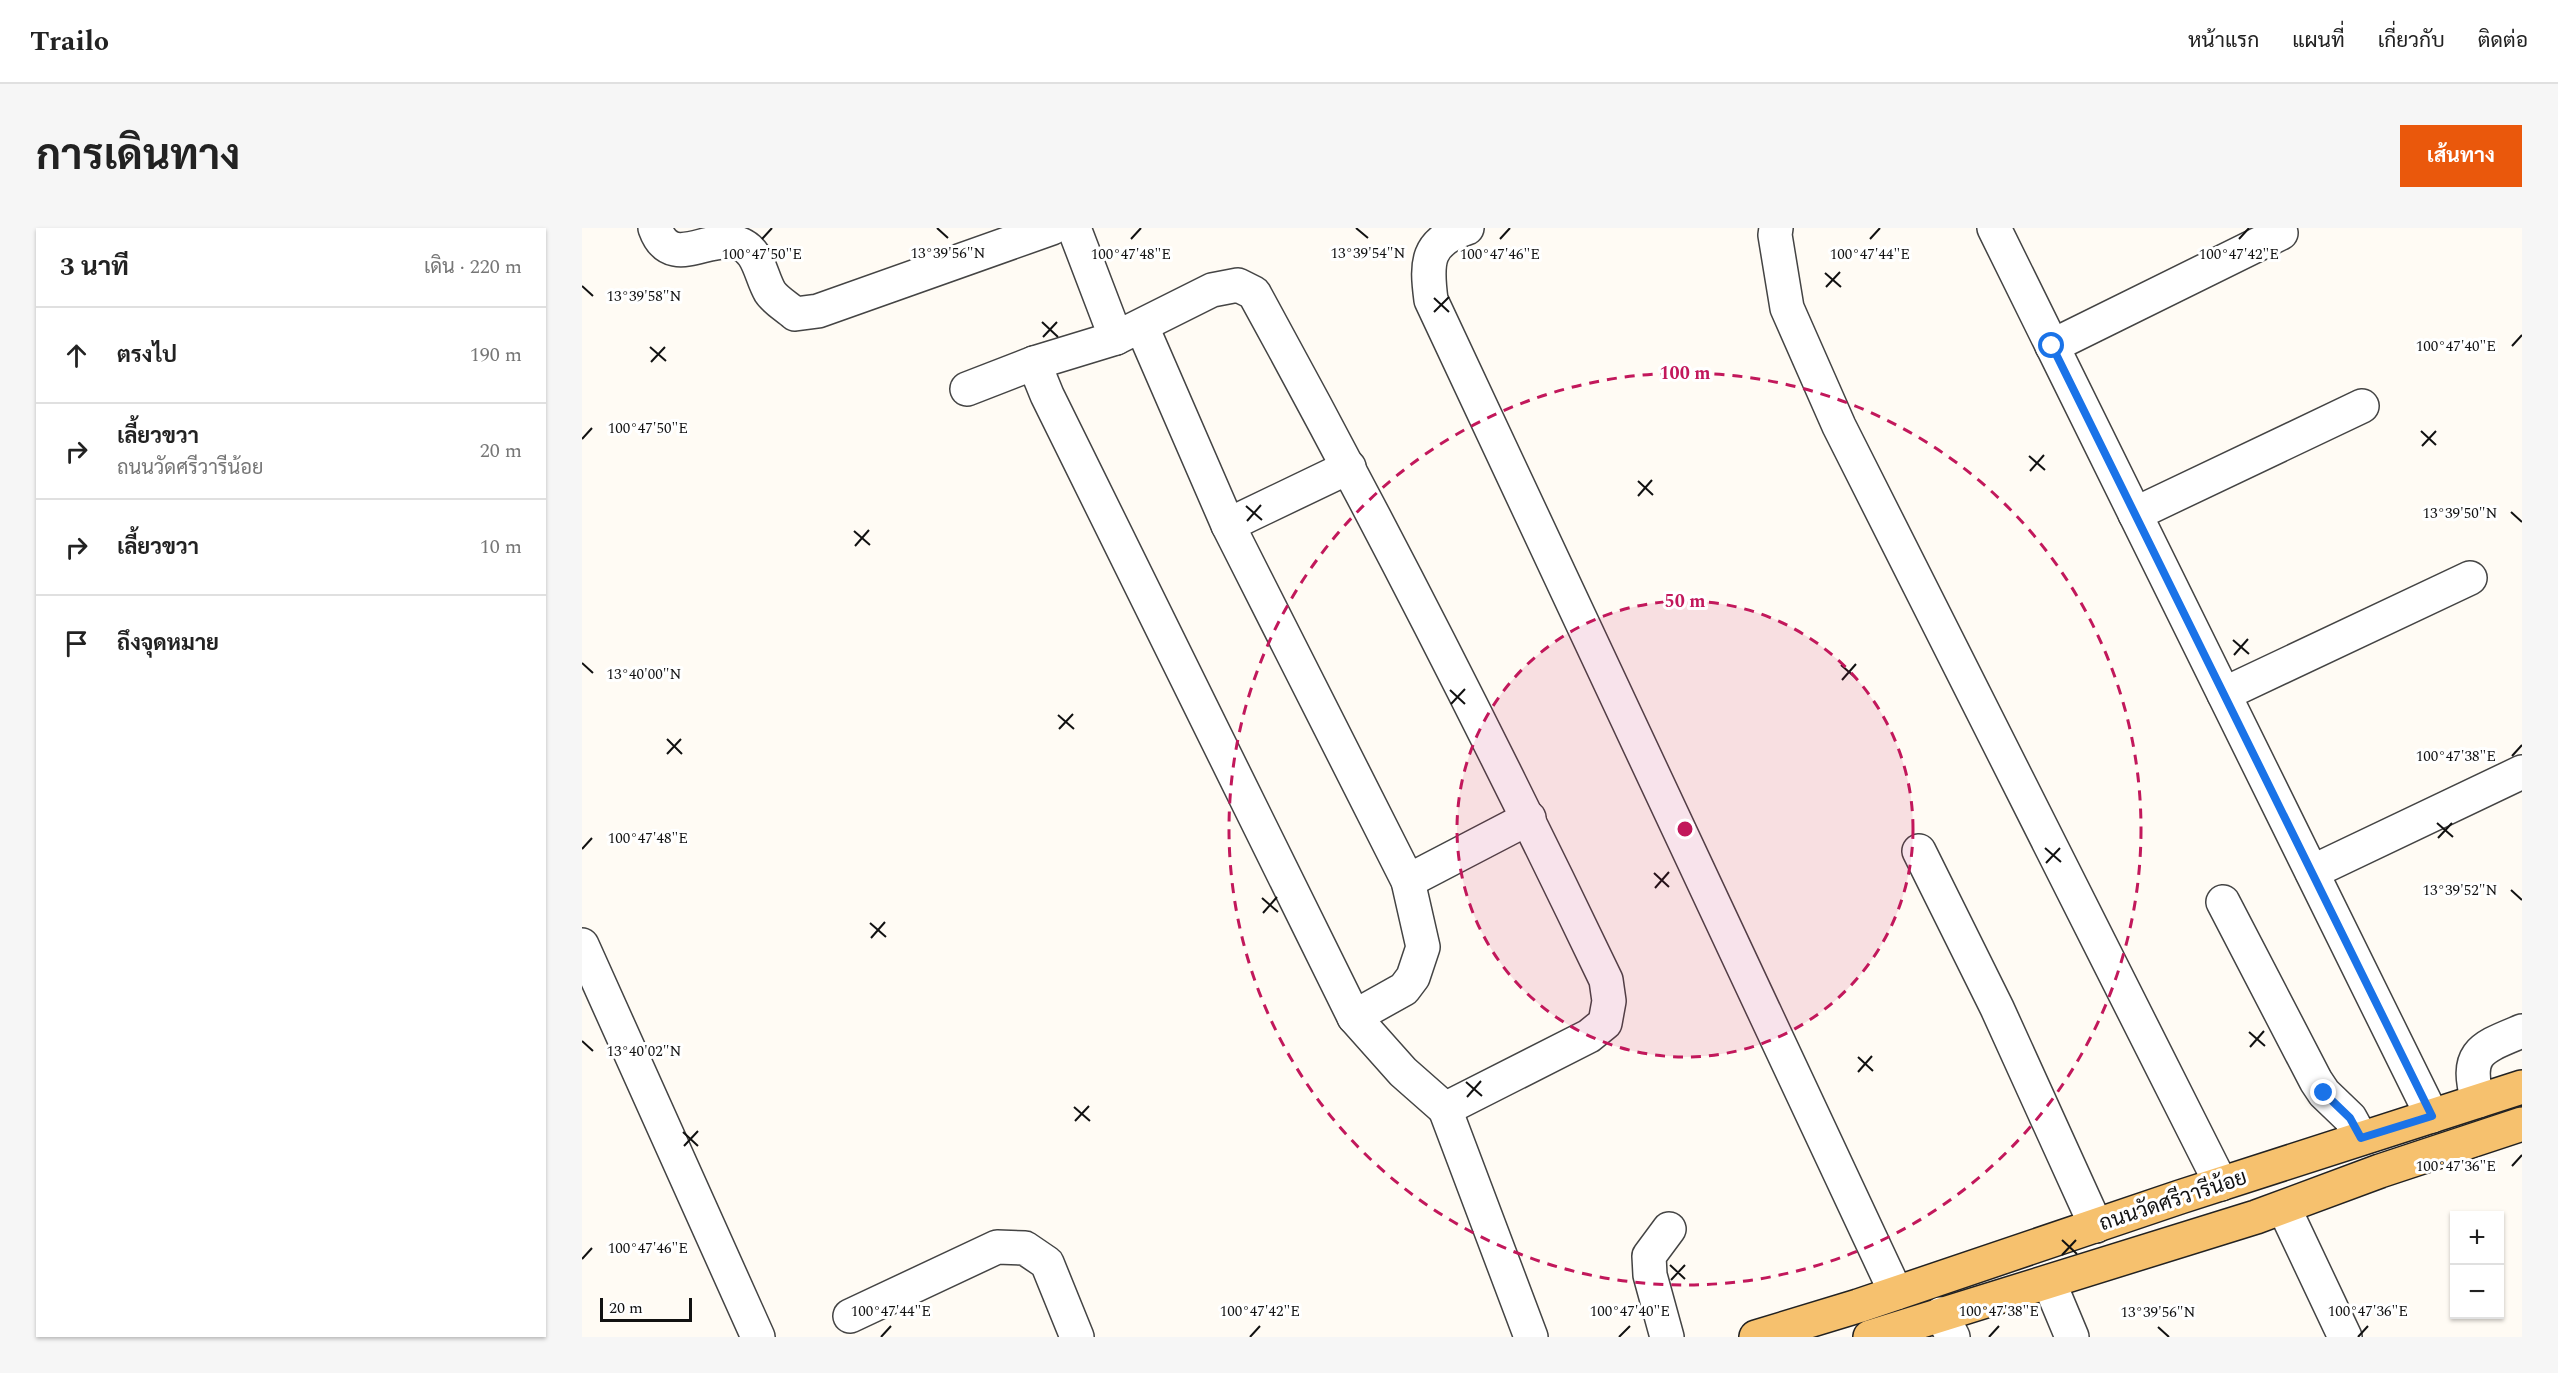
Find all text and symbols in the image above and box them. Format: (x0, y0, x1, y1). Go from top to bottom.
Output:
text: Trailo (30, 20, 109, 63)
text: หน้าแรก (2188, 25, 2259, 57)
text: แผนที่ (2292, 25, 2345, 57)
text: เกี่ยวกับ (2378, 25, 2445, 57)
text: ติดต่อ (2478, 25, 2528, 57)
text: การเดินทาง (36, 125, 240, 188)
button: เส้นทาง (2400, 125, 2522, 187)
text: 13°39'56"N (911, 242, 986, 265)
text: 13°39'54"N (1331, 242, 1406, 265)
text: 100°47'50"E (722, 243, 802, 266)
text: 100°47'48"E (1091, 243, 1171, 266)
text: 100°47'46"E (1460, 243, 1540, 266)
text: 100°47'44"E (1830, 243, 1910, 266)
text: 100°47'42"E (2199, 243, 2279, 266)
text: 3 นาที (60, 247, 129, 287)
text: เดิน · 220 m (424, 252, 522, 282)
text: 13°39'58"N (607, 285, 682, 308)
route start (2038, 332, 2064, 358)
text: 100°47'40"E (2416, 335, 2496, 358)
icon: ahead (60, 339, 93, 372)
text: ตรงไป (117, 339, 177, 372)
text: 190 m (470, 340, 522, 370)
text: 100 m (1659, 360, 1711, 387)
text: 100°47'50"E (608, 417, 688, 440)
text: เลี้ยวขวา (117, 420, 199, 453)
icon: right (60, 435, 93, 468)
text: 20 m (480, 436, 522, 466)
text: ถนนวัดศรีวารีน้อย (117, 453, 263, 483)
text: 13°39'50"N (2423, 502, 2498, 525)
icon: right (60, 531, 93, 564)
text: เลี้ยวขวา (117, 531, 199, 564)
text: 10 m (480, 532, 522, 562)
text: 50 m (1665, 588, 1705, 615)
icon: arrive (60, 627, 93, 660)
text: ถึงจุดหมาย (117, 627, 219, 660)
text: 13°40'00"N (607, 663, 682, 686)
text: 100°47'38"E (2416, 745, 2496, 768)
centre of rings (1675, 819, 1695, 839)
text: 100°47'48"E (608, 827, 688, 850)
text: 13°39'52"N (2423, 879, 2498, 902)
text: 13°40'02"N (607, 1040, 682, 1063)
route end (2310, 1079, 2336, 1105)
text: 100°47'36"E (2416, 1155, 2496, 1178)
street label: ถนนวัดศรีวารีน้อย (2095, 1162, 2251, 1240)
map controls (2450, 1211, 2504, 1319)
button: + (2450, 1211, 2504, 1265)
text: 100°47'46"E (608, 1237, 688, 1260)
button: − (2450, 1265, 2504, 1319)
scale bar (600, 1295, 692, 1322)
text: 20 m (609, 1296, 643, 1320)
text: 100°47'44"E (851, 1300, 931, 1323)
text: 100°47'42"E (1220, 1300, 1300, 1323)
text: 100°47'40"E (1590, 1300, 1670, 1323)
text: 100°47'38"E (1959, 1300, 2039, 1323)
text: 100°47'36"E (2328, 1300, 2408, 1323)
text: 13°39'56"N (2121, 1301, 2196, 1324)

